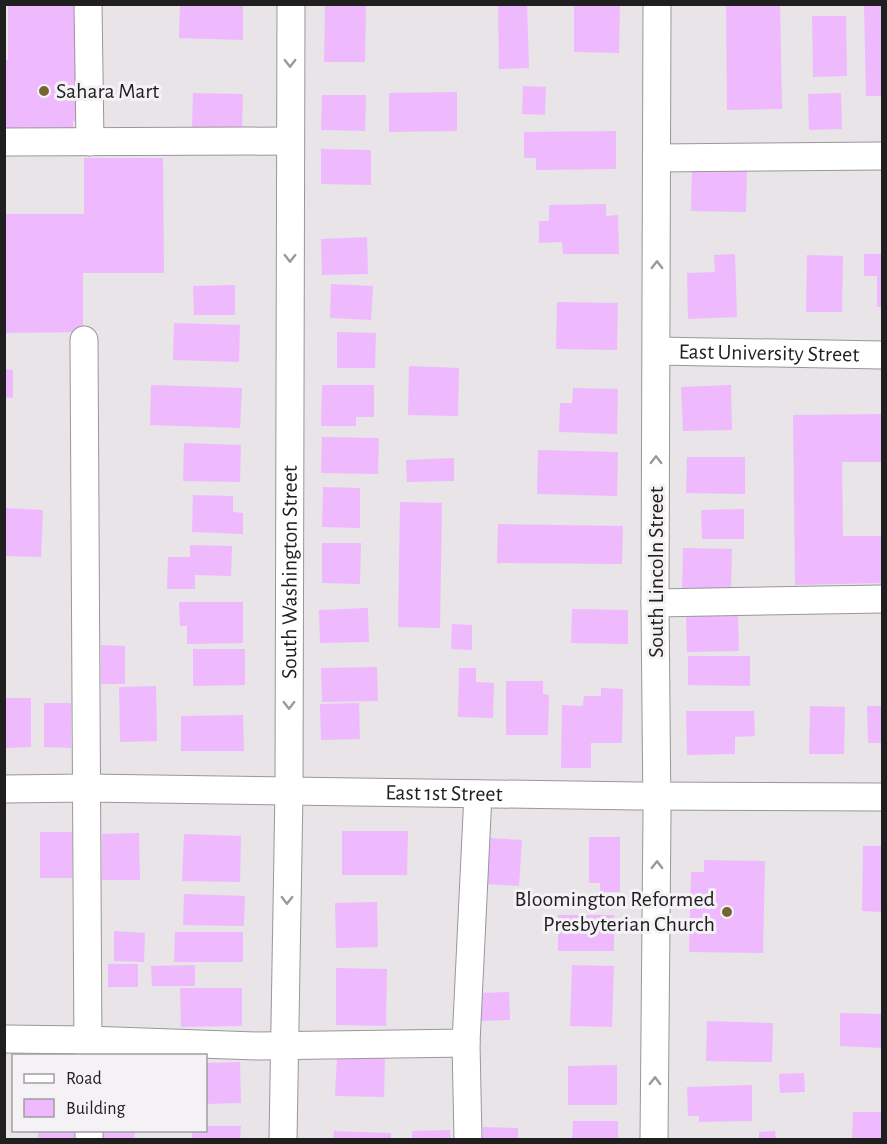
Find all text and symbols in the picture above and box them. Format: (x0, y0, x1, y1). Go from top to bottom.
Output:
one-way arrow (284, 58, 296, 67)
place label: Sahara Mart (56, 80, 159, 102)
marker: Sahara Mart (37, 84, 51, 98)
one-way arrow (284, 253, 296, 262)
one-way arrow (651, 261, 663, 270)
street label: East University Street (678, 340, 860, 366)
one-way arrow (650, 456, 662, 465)
street label: South Washington Street (278, 465, 301, 679)
street label: South Lincoln Street (645, 486, 667, 658)
one-way arrow (283, 700, 295, 709)
street label: East 1st Street (385, 781, 503, 805)
one-way arrow (651, 861, 663, 870)
place label: Bloomington Reformed Presbyterian Church (514, 888, 715, 935)
one-way arrow (281, 895, 293, 904)
marker: Bloomington Reformed Presbyterian Church (720, 905, 734, 919)
legend (12, 1054, 207, 1132)
text: Road (66, 1070, 102, 1088)
one-way arrow (649, 1077, 661, 1086)
text: Building (66, 1100, 126, 1118)

